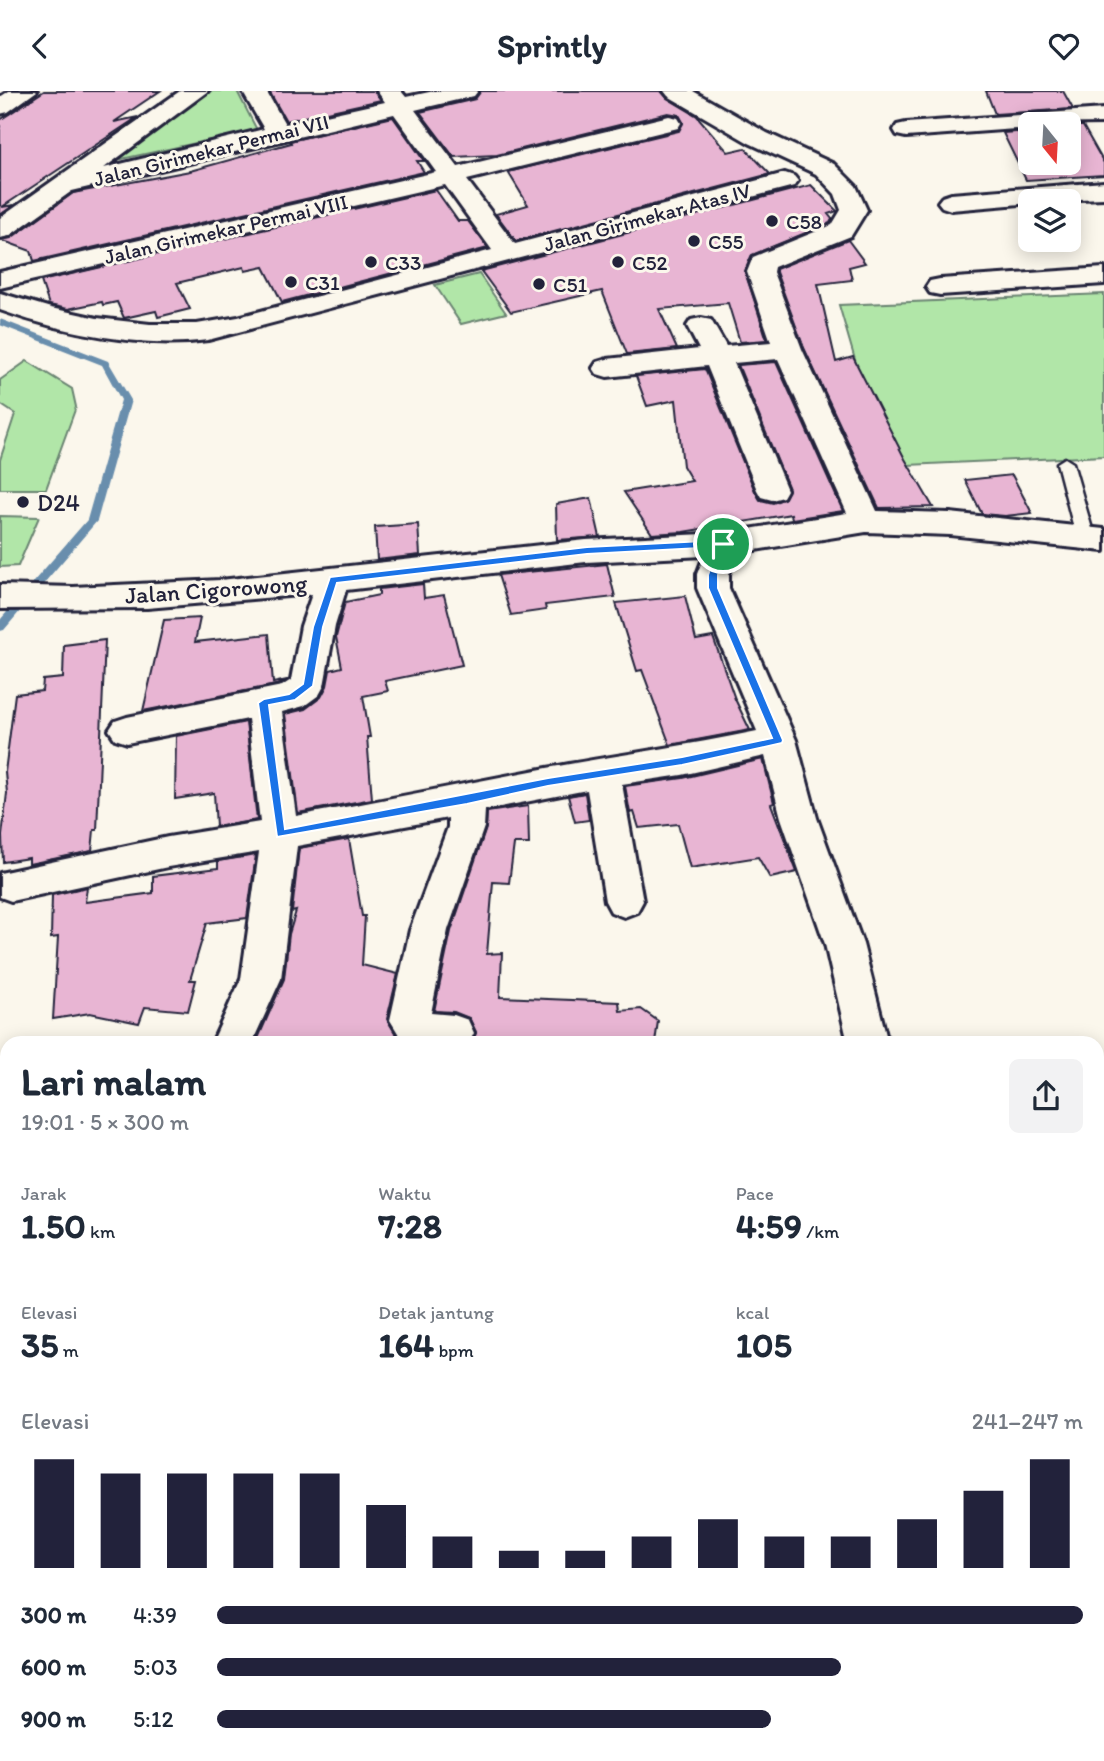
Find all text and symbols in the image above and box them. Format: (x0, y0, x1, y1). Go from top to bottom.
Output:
icon: back (21, 27, 59, 65)
text: Sprintly (497, 27, 607, 65)
icon: heart (1045, 27, 1083, 65)
street label: Jalan Girimekar Permai VII (91, 109, 331, 191)
north arrow (1018, 112, 1082, 175)
map controls (1018, 112, 1081, 252)
street label: Jalan Girimekar Atas IV (541, 177, 754, 257)
street label: Jalan Girimekar Permai VIII (102, 189, 350, 269)
button: layers (1018, 189, 1081, 252)
place label: C58 (786, 209, 822, 234)
marker: C58 (764, 213, 780, 229)
place label: C55 (708, 229, 744, 254)
marker: C55 (686, 233, 702, 249)
place label: C33 (385, 250, 421, 275)
place label: C52 (632, 250, 668, 275)
marker: C33 (363, 254, 379, 270)
marker: C52 (610, 254, 626, 270)
place label: C31 (305, 270, 340, 295)
place label: C51 (553, 272, 588, 297)
marker: C31 (283, 274, 299, 290)
marker: C51 (531, 276, 547, 292)
place label: D24 (37, 488, 80, 517)
marker: D24 (15, 494, 31, 510)
pin (693, 514, 753, 574)
icon: arrive (704, 525, 742, 563)
street label: Jalan Cigorowong (124, 568, 309, 610)
text: Lari malam (21, 1059, 206, 1105)
button: share (1009, 1059, 1083, 1133)
text: 19:01 · 5 × 300 m (21, 1108, 189, 1136)
text: Jarak (21, 1182, 66, 1205)
text: Waktu (378, 1182, 431, 1205)
text: Pace (736, 1182, 774, 1205)
text: 1.50 (21, 1205, 86, 1247)
text: 7:28 (378, 1205, 442, 1247)
text: 4:59 (736, 1205, 802, 1247)
text: km (86, 1220, 115, 1243)
text: /km (802, 1220, 839, 1243)
text: Elevasi (21, 1301, 77, 1324)
text: Detak jantung (378, 1301, 494, 1324)
text: kcal (736, 1301, 769, 1324)
text: 35 (21, 1324, 58, 1366)
text: 164 (378, 1324, 434, 1366)
text: 105 (736, 1324, 792, 1366)
text: m (58, 1339, 79, 1362)
text: bpm (434, 1339, 474, 1362)
text: Elevasi (21, 1407, 89, 1435)
text: 241–247 m (972, 1407, 1083, 1435)
text: 300 m (21, 1601, 86, 1629)
text: 4:39 (133, 1601, 177, 1629)
text: 600 m (21, 1653, 86, 1681)
text: 5:03 (133, 1653, 177, 1681)
text: 900 m (21, 1705, 86, 1733)
text: 5:12 (133, 1705, 173, 1733)

